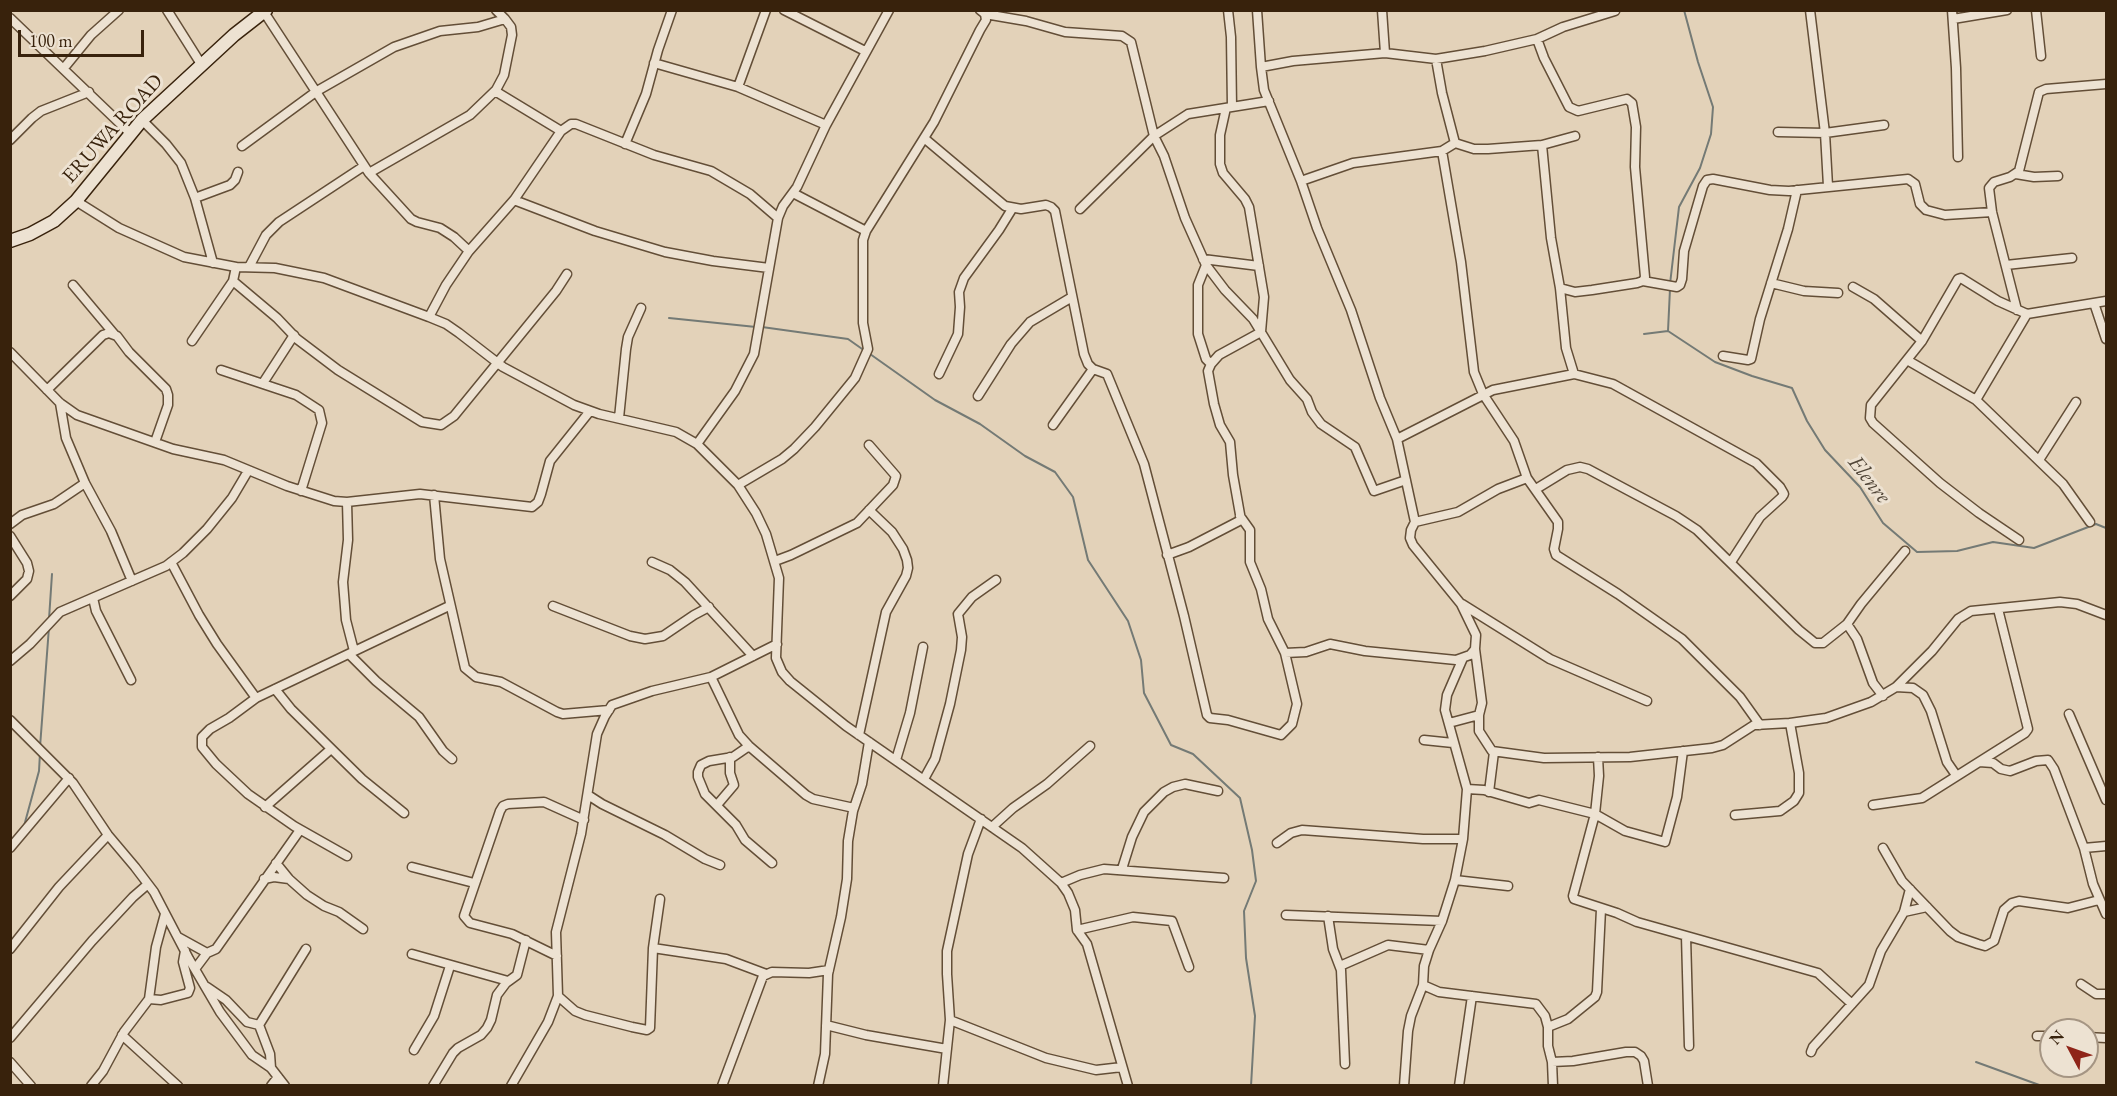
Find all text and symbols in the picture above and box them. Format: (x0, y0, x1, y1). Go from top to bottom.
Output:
scale bar (21, 18, 147, 56)
text: 100 m (29, 29, 73, 52)
street label: ERUWA ROAD (57, 69, 169, 189)
water label: Elenre (1842, 451, 1896, 509)
north arrow (2039, 1018, 2099, 1078)
text: N (2044, 1025, 2069, 1049)

